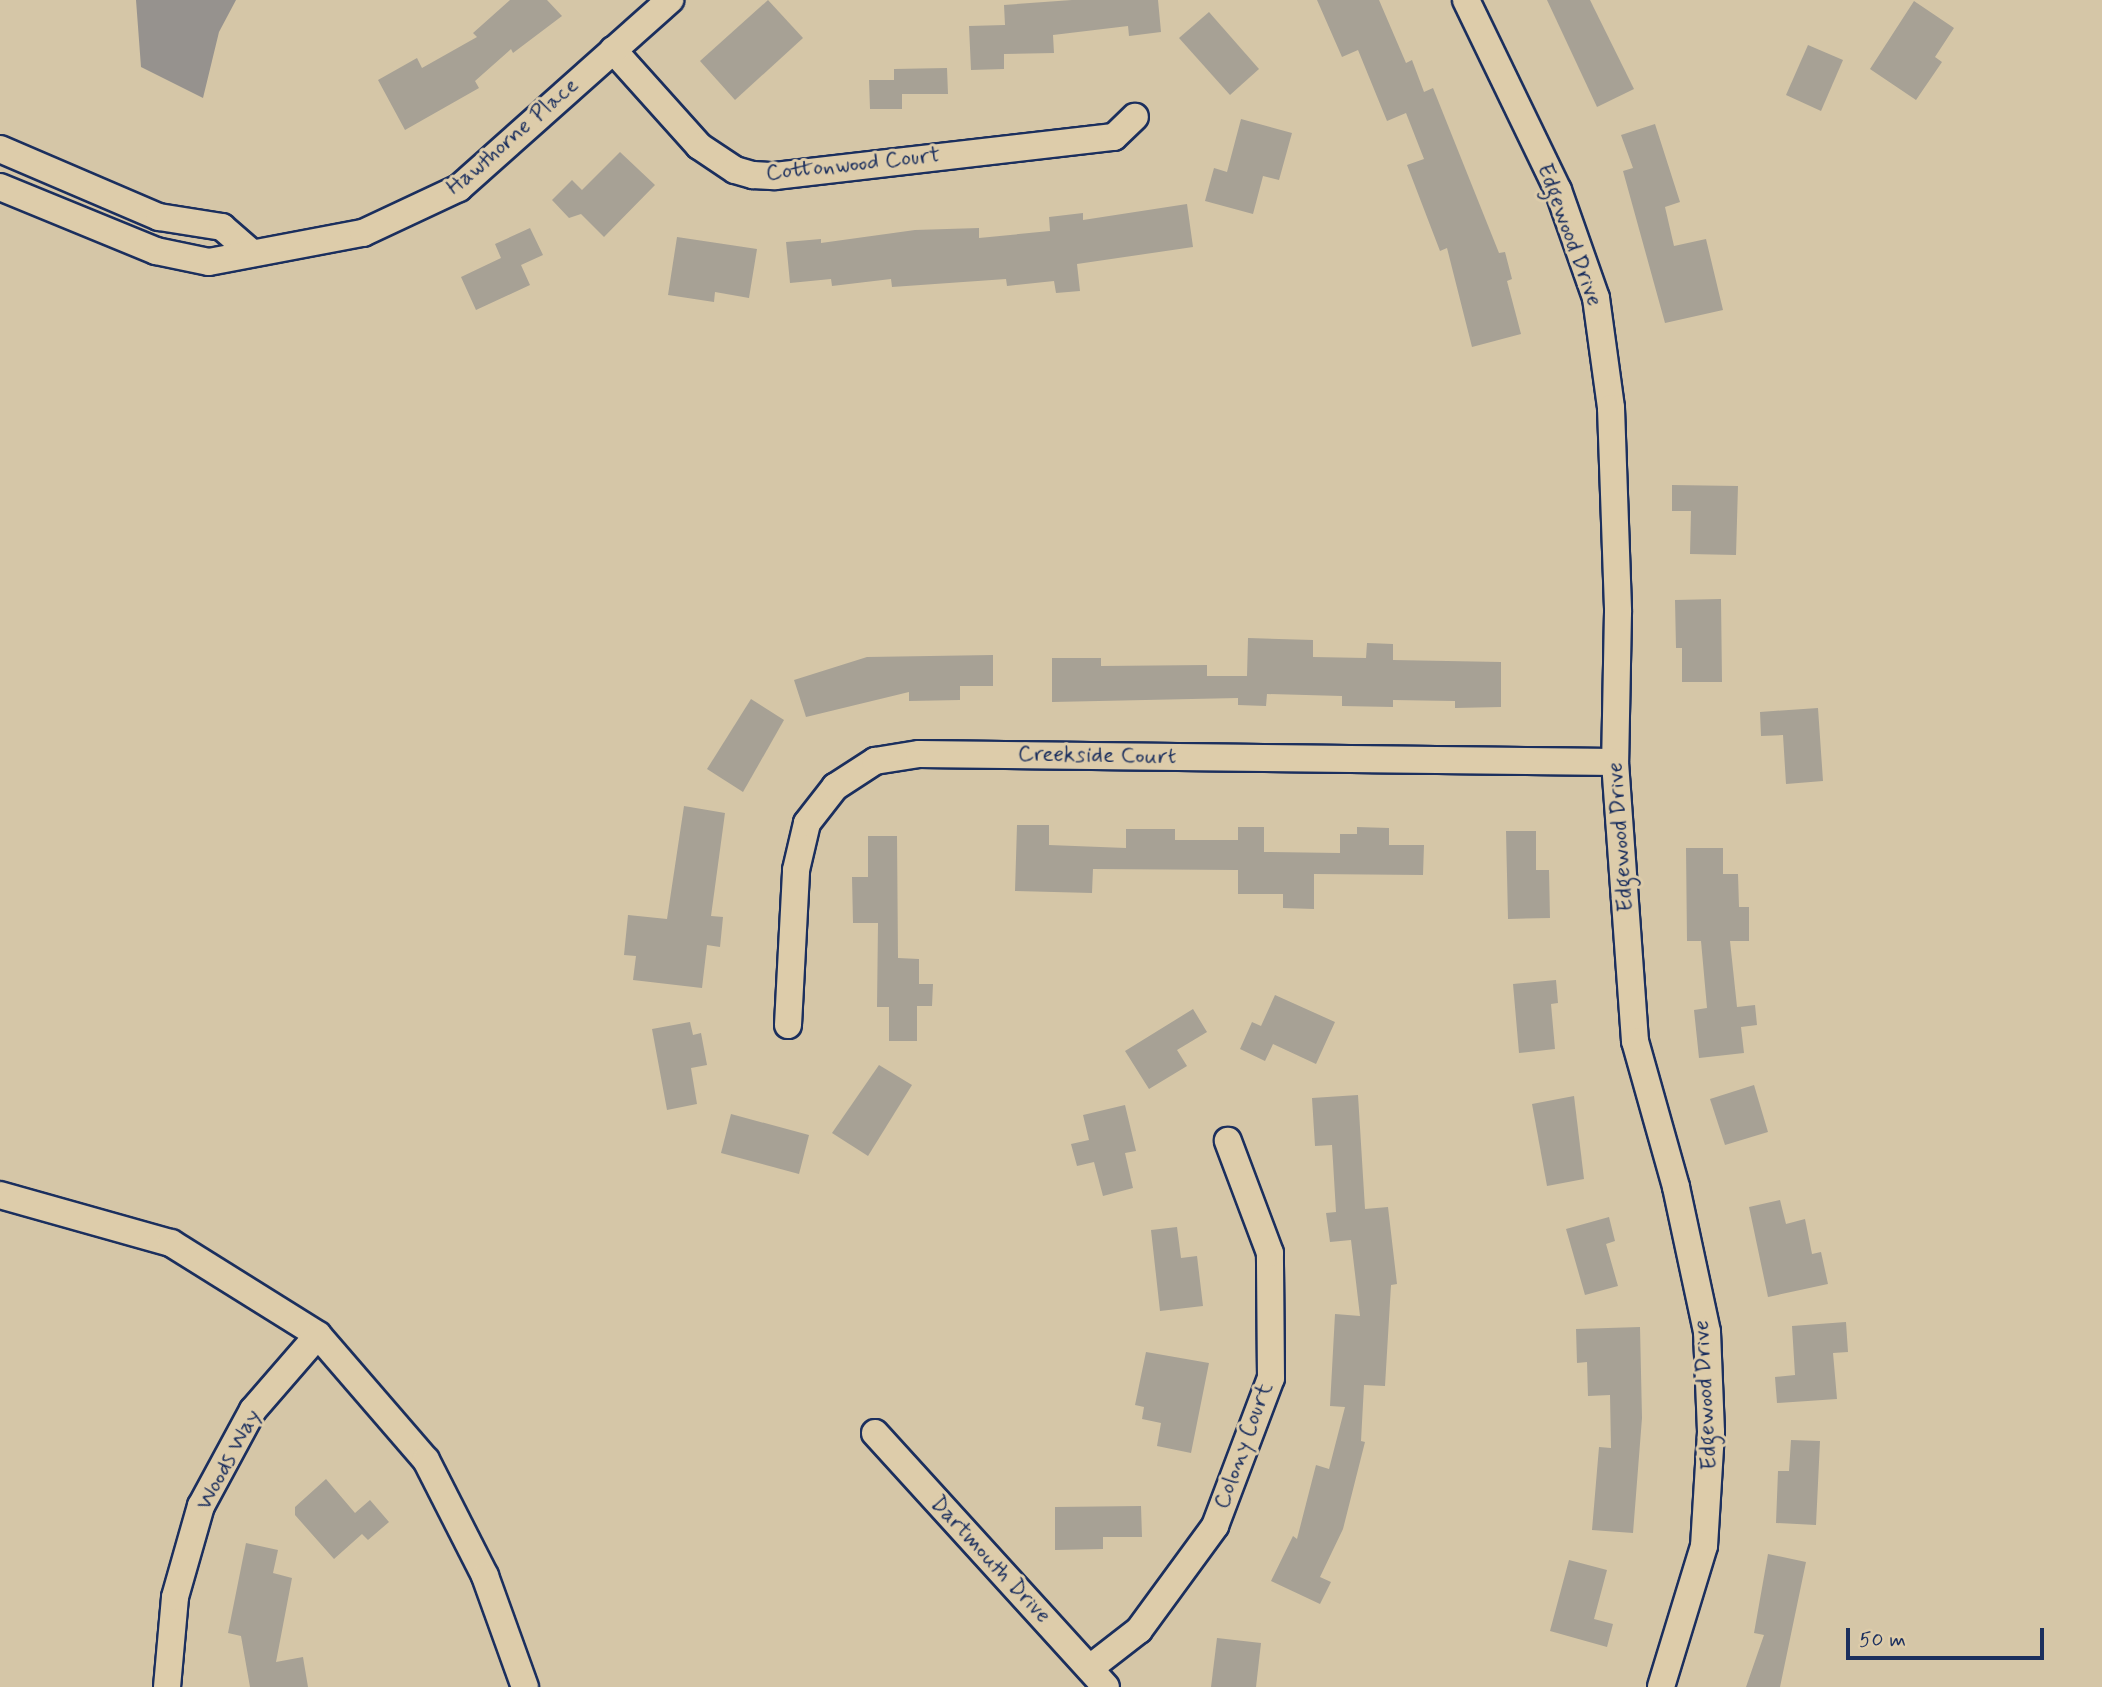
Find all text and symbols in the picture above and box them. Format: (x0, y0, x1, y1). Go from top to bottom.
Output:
street label: Hawthorne Place (443, 74, 583, 200)
street label: Cottonwood Court (765, 142, 941, 188)
street label: Edgewood Drive (1531, 160, 1607, 310)
street label: Creekside Court (1018, 741, 1176, 771)
street label: Edgewood Drive (1602, 762, 1640, 912)
street label: Edgewood Drive (1688, 1320, 1724, 1470)
street label: Colony Court (1209, 1379, 1279, 1513)
street label: Woods Way (191, 1405, 267, 1515)
street label: Dartmouth Drive (924, 1490, 1056, 1630)
scale bar (1850, 1614, 2048, 1658)
text: 50 m (1859, 1626, 1906, 1654)

